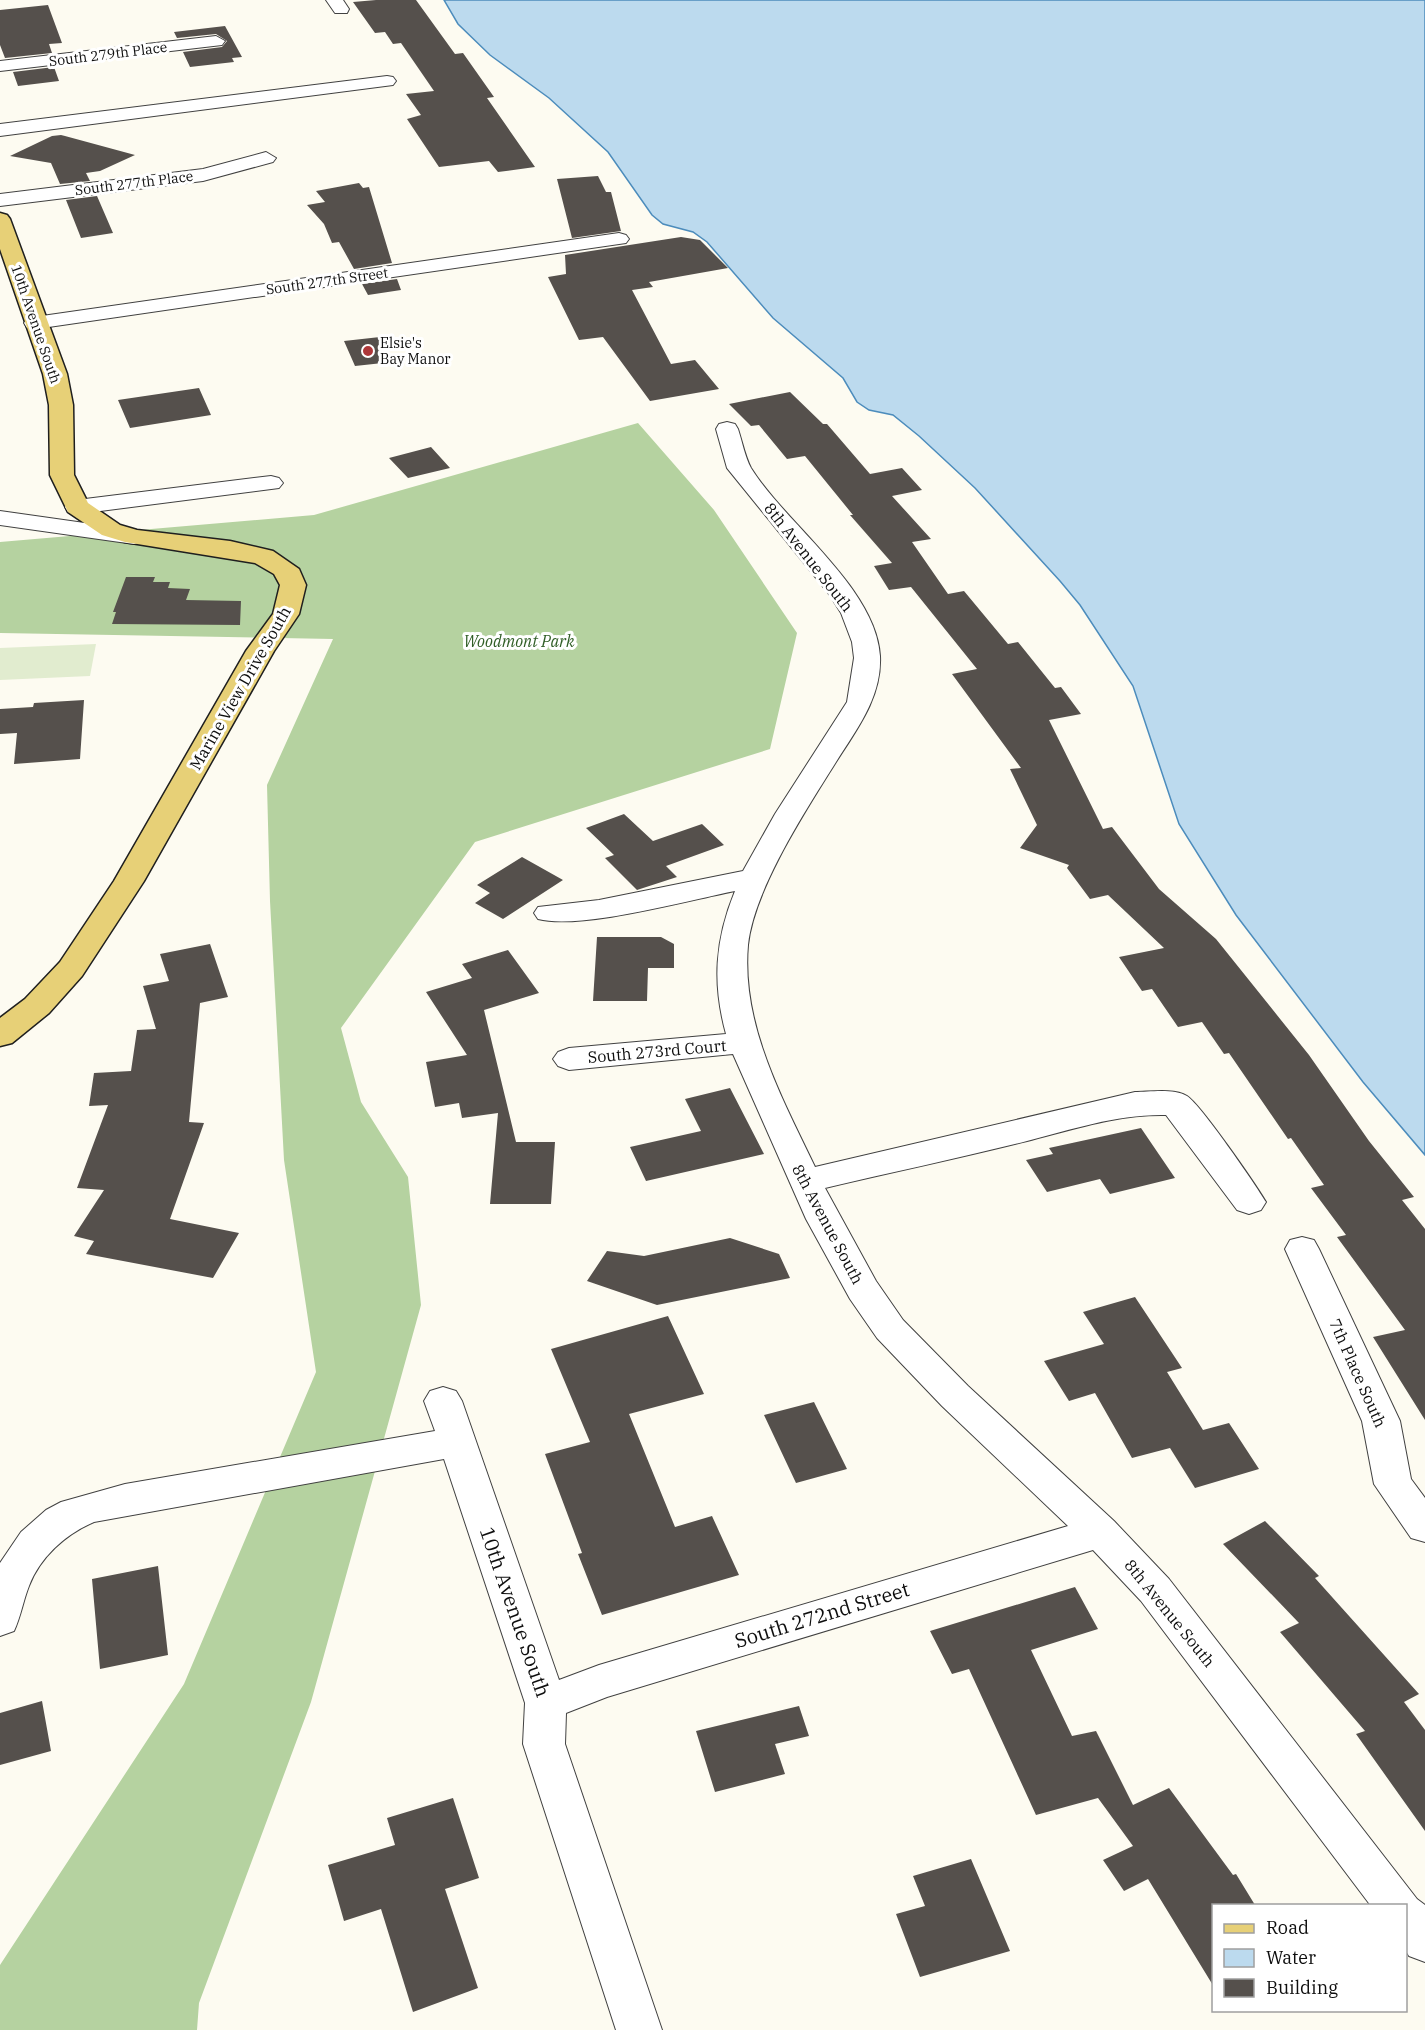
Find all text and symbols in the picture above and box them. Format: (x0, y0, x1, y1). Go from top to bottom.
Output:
street label: South 279th Place (48, 38, 168, 70)
street label: South 277th Place (74, 167, 194, 199)
street label: 10th Avenue South (7, 262, 65, 386)
street label: South 277th Street (265, 264, 389, 298)
place label: Elsie's Bay Manor (380, 334, 451, 368)
marker: Elsie's Bay Manor (361, 344, 375, 358)
street label: 8th Avenue South (760, 498, 858, 616)
street label: Marine View Drive South (185, 603, 295, 773)
park label: Woodmont Park (463, 631, 575, 651)
street label: South 273rd Court (587, 1035, 727, 1067)
street label: 8th Avenue South (788, 1161, 868, 1287)
street label: 7th Place South (1325, 1316, 1391, 1430)
street label: 10th Avenue South (474, 1523, 557, 1700)
street label: 8th Avenue South (1120, 1555, 1220, 1671)
street label: South 272nd Street (731, 1575, 913, 1654)
legend (1212, 1904, 1407, 2012)
text: Road (1266, 1916, 1309, 1939)
text: Water (1266, 1946, 1316, 1969)
text: Building (1266, 1976, 1338, 1999)

